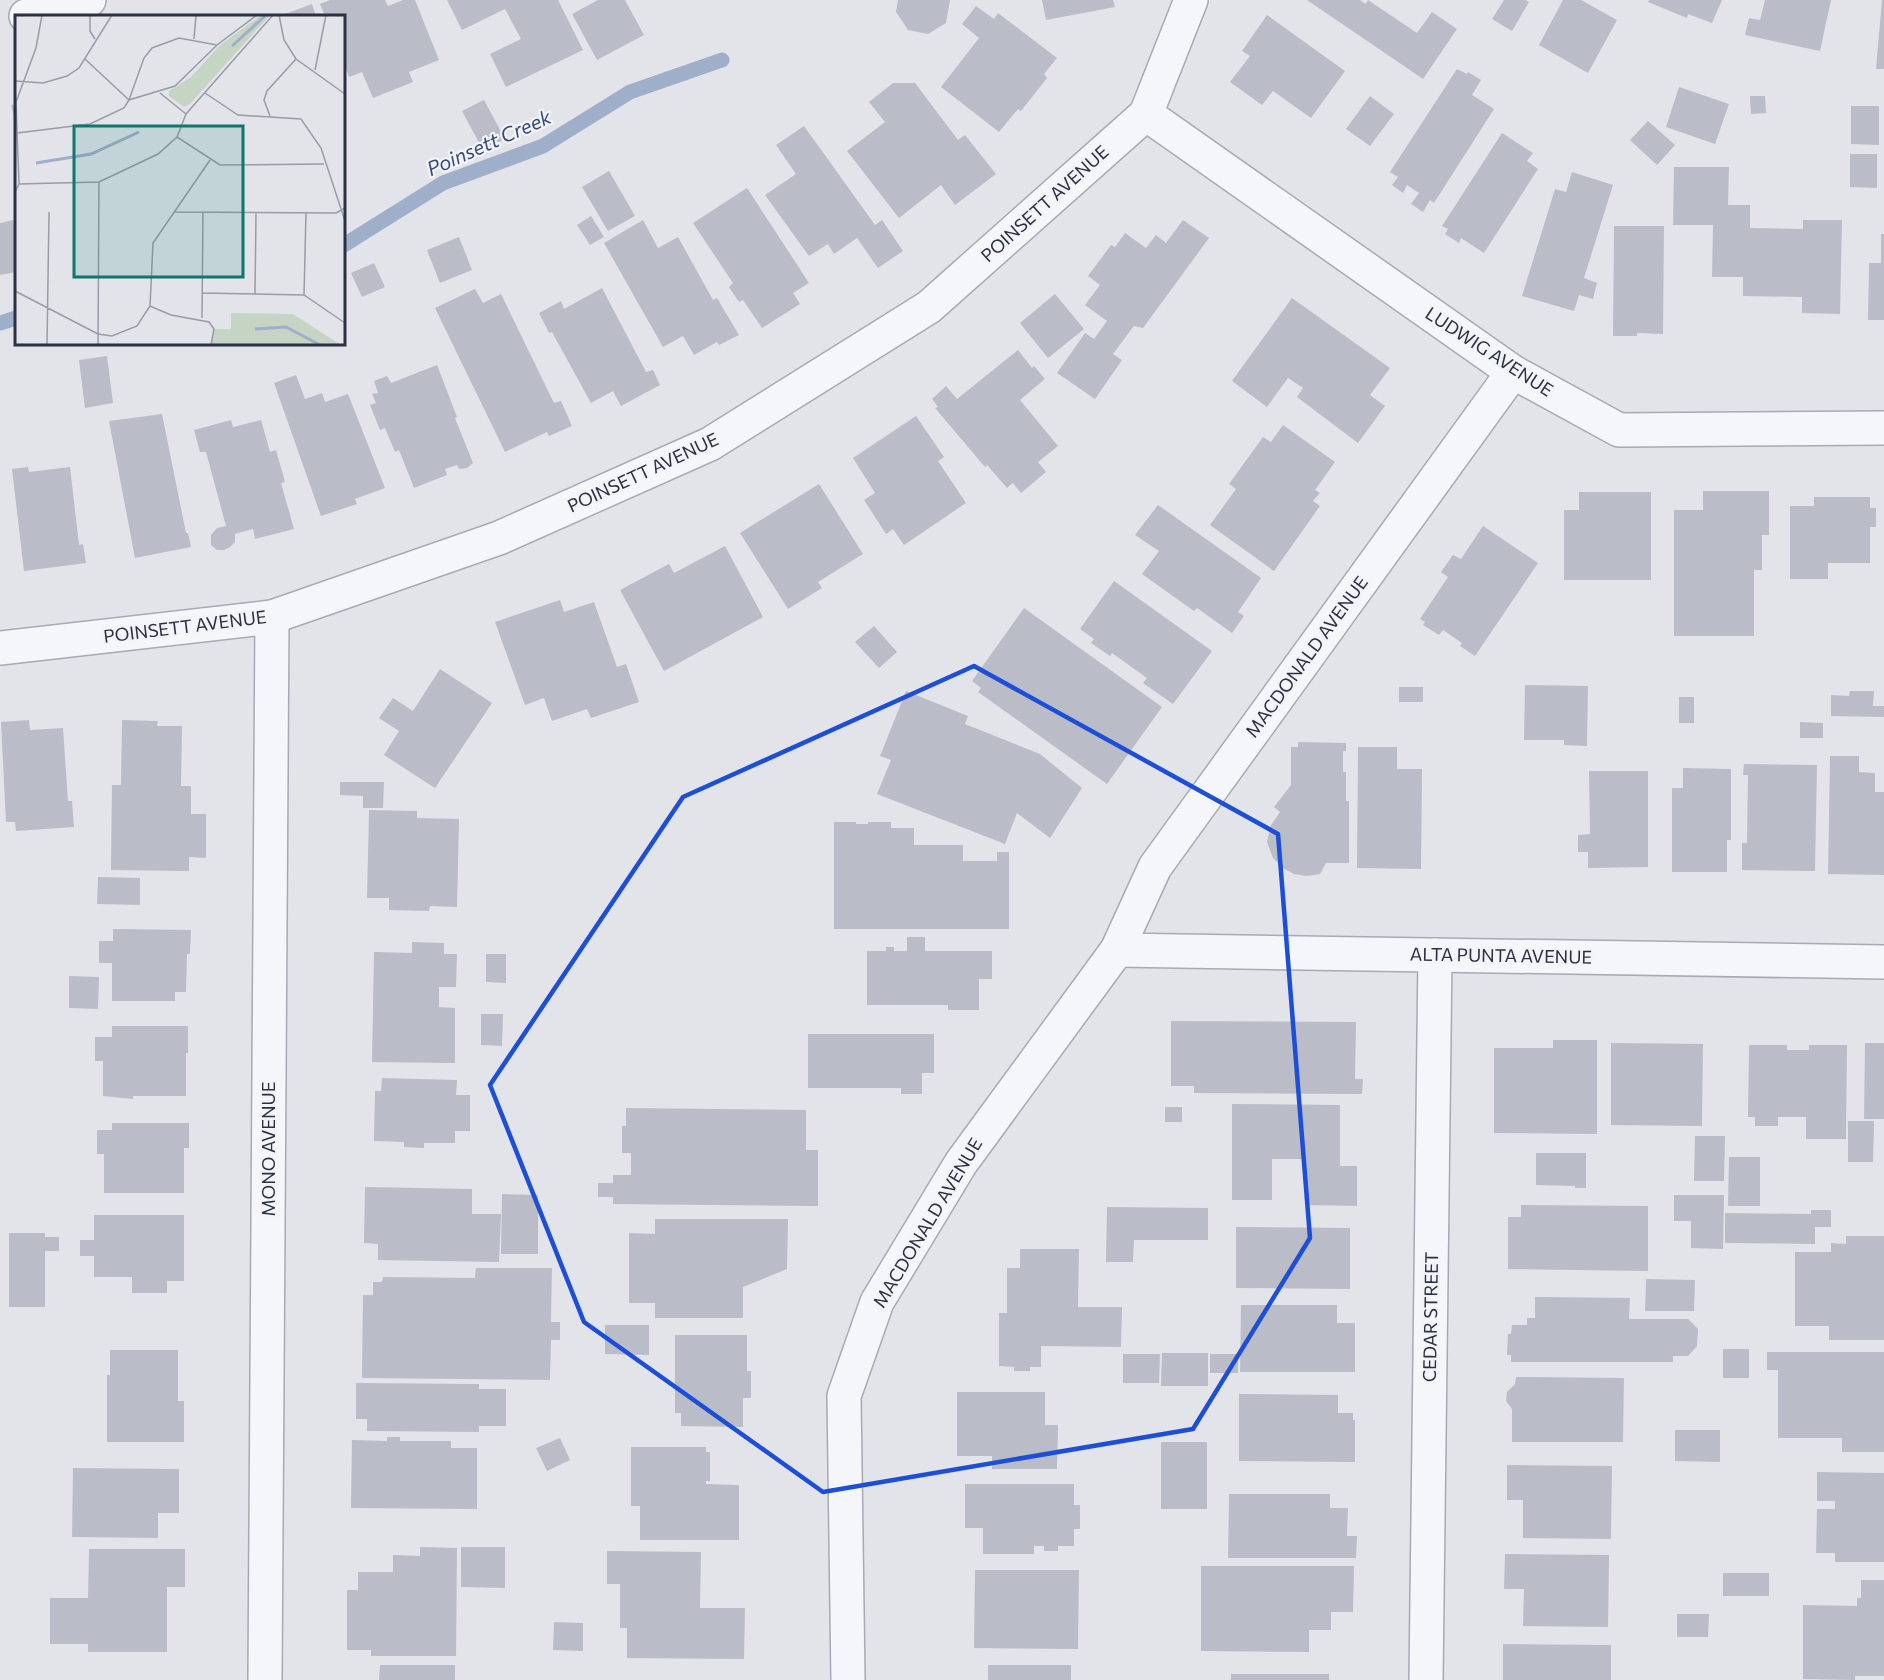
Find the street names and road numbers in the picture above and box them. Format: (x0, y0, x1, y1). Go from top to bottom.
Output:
street label: POINSETT AVENUE (976, 140, 1113, 266)
street label: LUDWIG AVENUE (1422, 302, 1557, 401)
street label: POINSETT AVENUE (564, 427, 722, 517)
street label: MACDONALD AVENUE (1240, 571, 1372, 741)
street label: POINSETT AVENUE (102, 605, 268, 647)
street label: ALTA PUNTA AVENUE (1410, 942, 1592, 968)
street label: MONO AVENUE (257, 1082, 279, 1216)
street label: MACDONALD AVENUE (868, 1134, 987, 1311)
street label: CEDAR STREET (1418, 1252, 1442, 1382)

